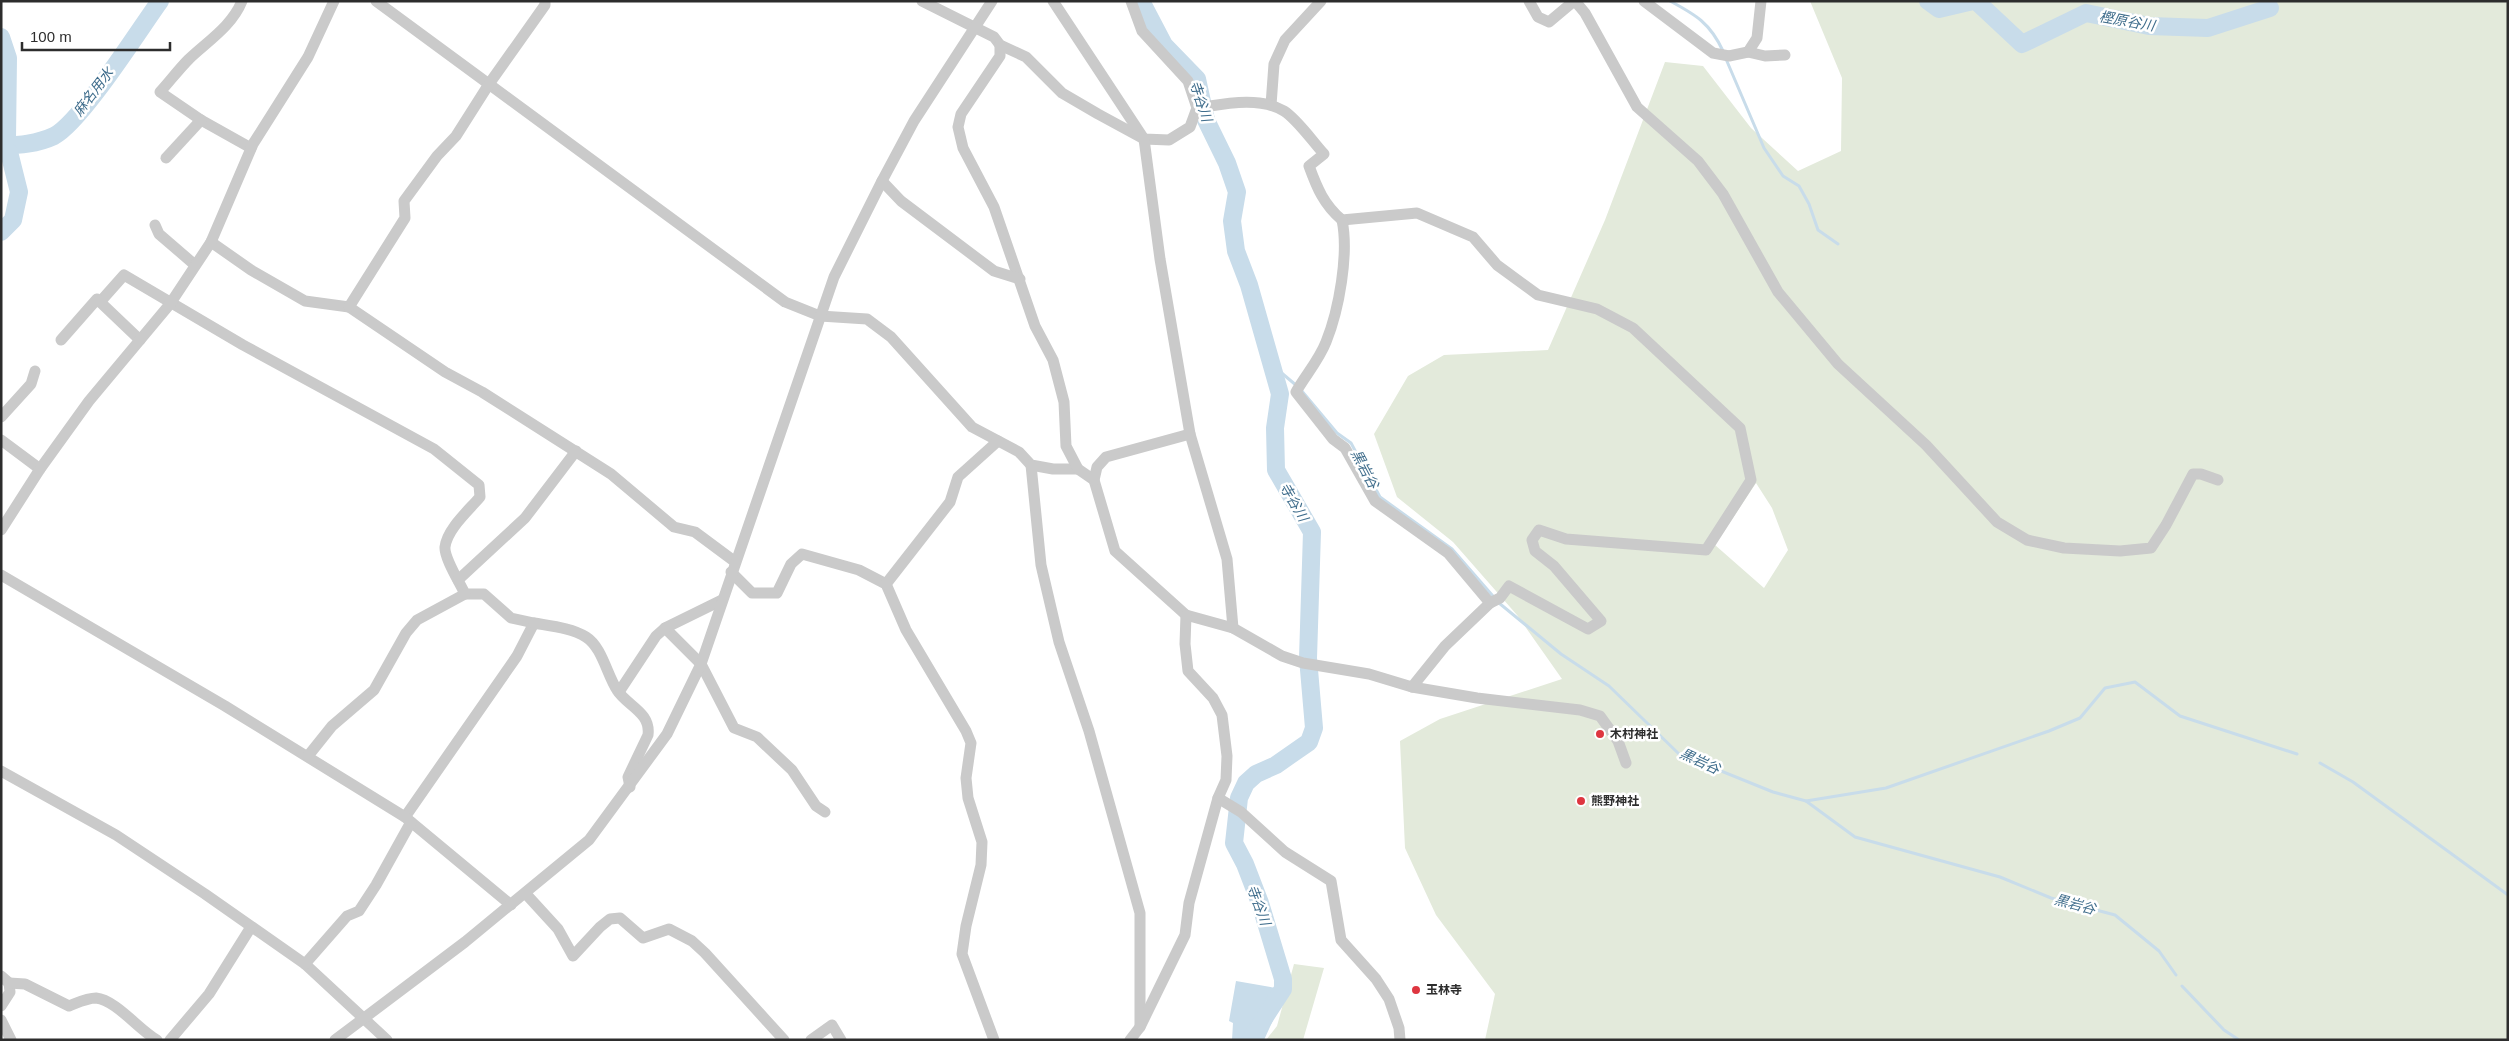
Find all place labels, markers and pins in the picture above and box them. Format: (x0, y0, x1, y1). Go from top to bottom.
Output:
place label: 木村神社 (1610, 727, 1658, 741)
marker: 木村神社 (1594, 728, 1606, 740)
place label: 熊野神社 (1591, 794, 1639, 808)
marker: 熊野神社 (1575, 795, 1587, 807)
place label: 玉林寺 (1426, 983, 1462, 997)
marker: 玉林寺 (1410, 984, 1422, 996)

